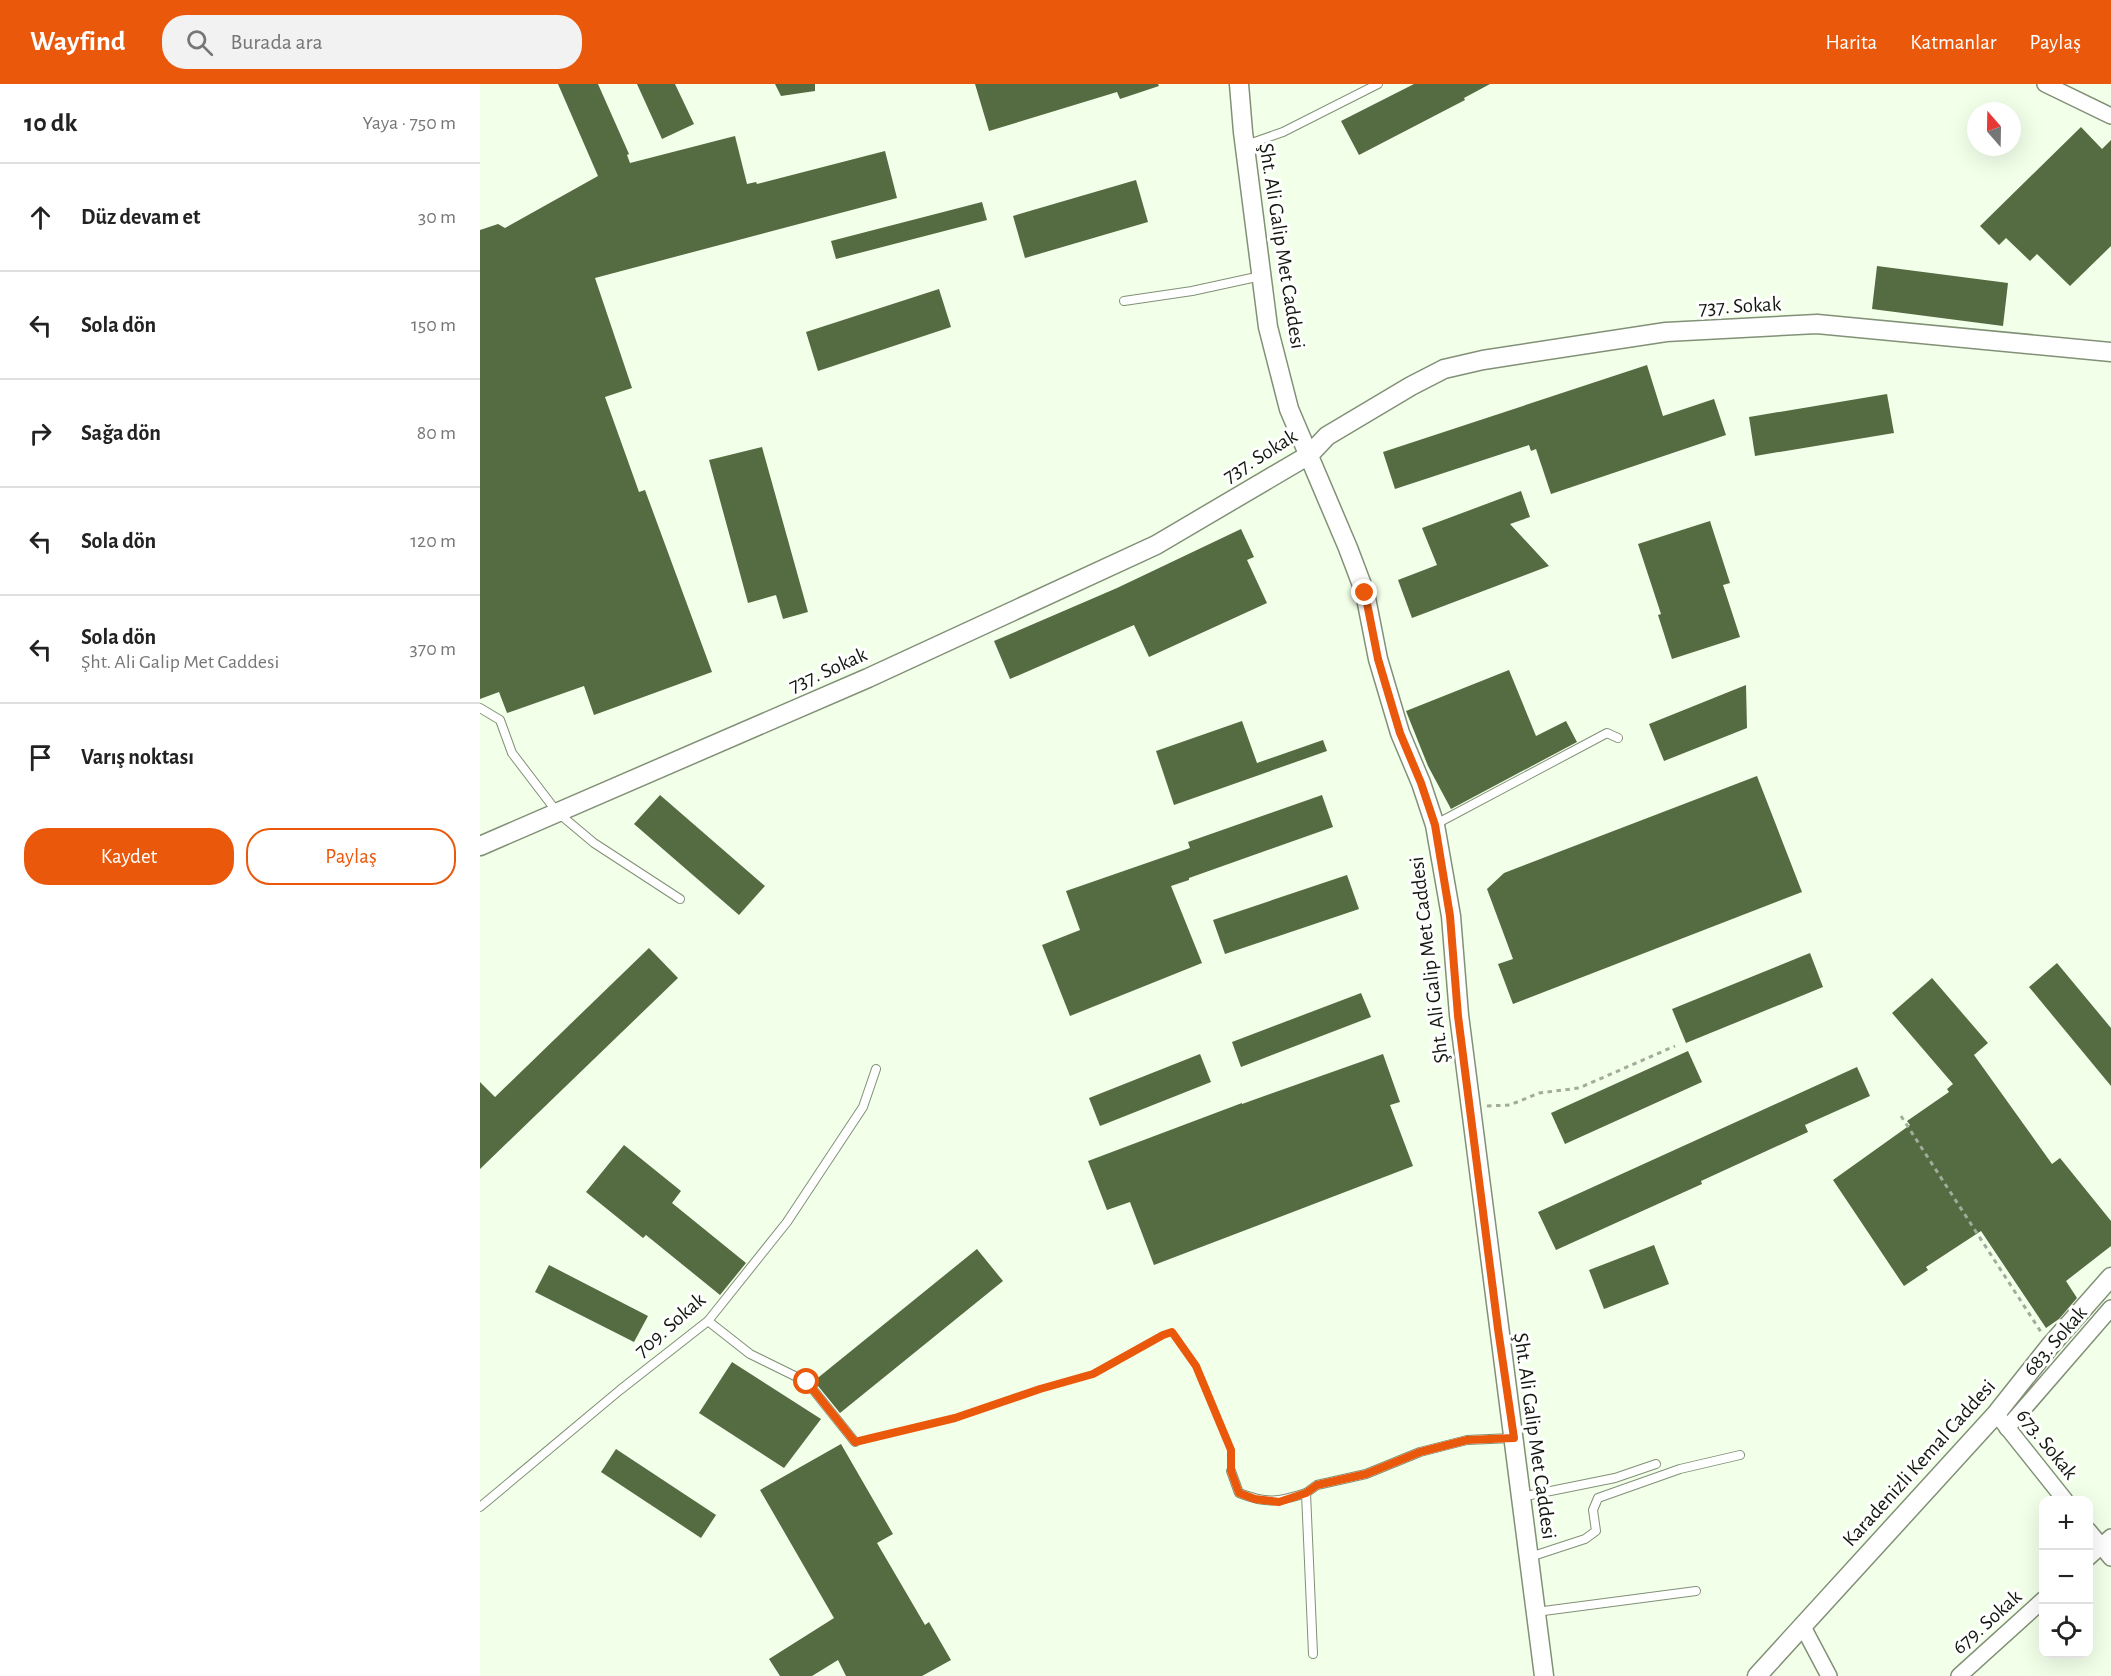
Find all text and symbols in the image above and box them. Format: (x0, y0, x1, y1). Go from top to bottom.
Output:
search box (162, 15, 582, 69)
icon: search (183, 26, 216, 59)
text: Wayfind (30, 28, 126, 56)
text: Burada ara (231, 31, 323, 53)
text: Harita (1826, 32, 1877, 53)
text: Katmanlar (1910, 32, 1997, 53)
text: Paylaş (2030, 32, 2081, 53)
north arrow (1967, 102, 2021, 156)
text: 10 dk (24, 110, 77, 136)
text: Yaya · 750 m (363, 113, 456, 133)
street label: Şht. Ali Galip Met Caddesi (1255, 142, 1309, 350)
icon: ahead (24, 201, 57, 234)
text: Düz devam et (81, 206, 200, 228)
text: 30 m (418, 207, 456, 227)
street label: 737. Sokak (1698, 293, 1782, 319)
icon: left (24, 309, 57, 342)
text: Sola dön (81, 314, 156, 336)
text: 150 m (411, 315, 456, 335)
icon: right (24, 417, 57, 450)
text: Sağa dön (81, 422, 161, 444)
text: 80 m (417, 423, 456, 443)
street label: 737. Sokak (1219, 425, 1301, 487)
icon: left (24, 525, 57, 558)
text: Sola dön (81, 530, 156, 552)
text: 120 m (410, 531, 456, 551)
route end (1351, 579, 1377, 605)
text: Sola dön (81, 626, 156, 648)
icon: left (24, 633, 57, 666)
text: 370 m (410, 639, 456, 659)
street label: 737. Sokak (786, 643, 870, 696)
text: Şht. Ali Galip Met Caddesi (81, 652, 279, 672)
icon: arrive (24, 741, 57, 774)
text: Varış noktası (81, 746, 194, 768)
button: Kaydet (24, 828, 234, 885)
button: Paylaş (246, 828, 456, 885)
street label: Şht. Ali Galip Met Caddesi (1406, 855, 1452, 1065)
street label: 709. Sokak (631, 1289, 710, 1361)
street label: 683. Sokak (2019, 1302, 2091, 1380)
street label: Şht. Ali Galip Met Caddesi (1510, 1331, 1560, 1541)
route start (793, 1368, 819, 1394)
street label: Karadenizli Kemal Caddesi (1839, 1375, 1999, 1551)
street label: 673. Sokak (2012, 1405, 2082, 1483)
map controls (2039, 1496, 2093, 1658)
button: + (2039, 1496, 2093, 1550)
button: − (2039, 1550, 2093, 1604)
street label: 679. Sokak (1948, 1585, 2026, 1658)
button: locate (2039, 1604, 2093, 1658)

